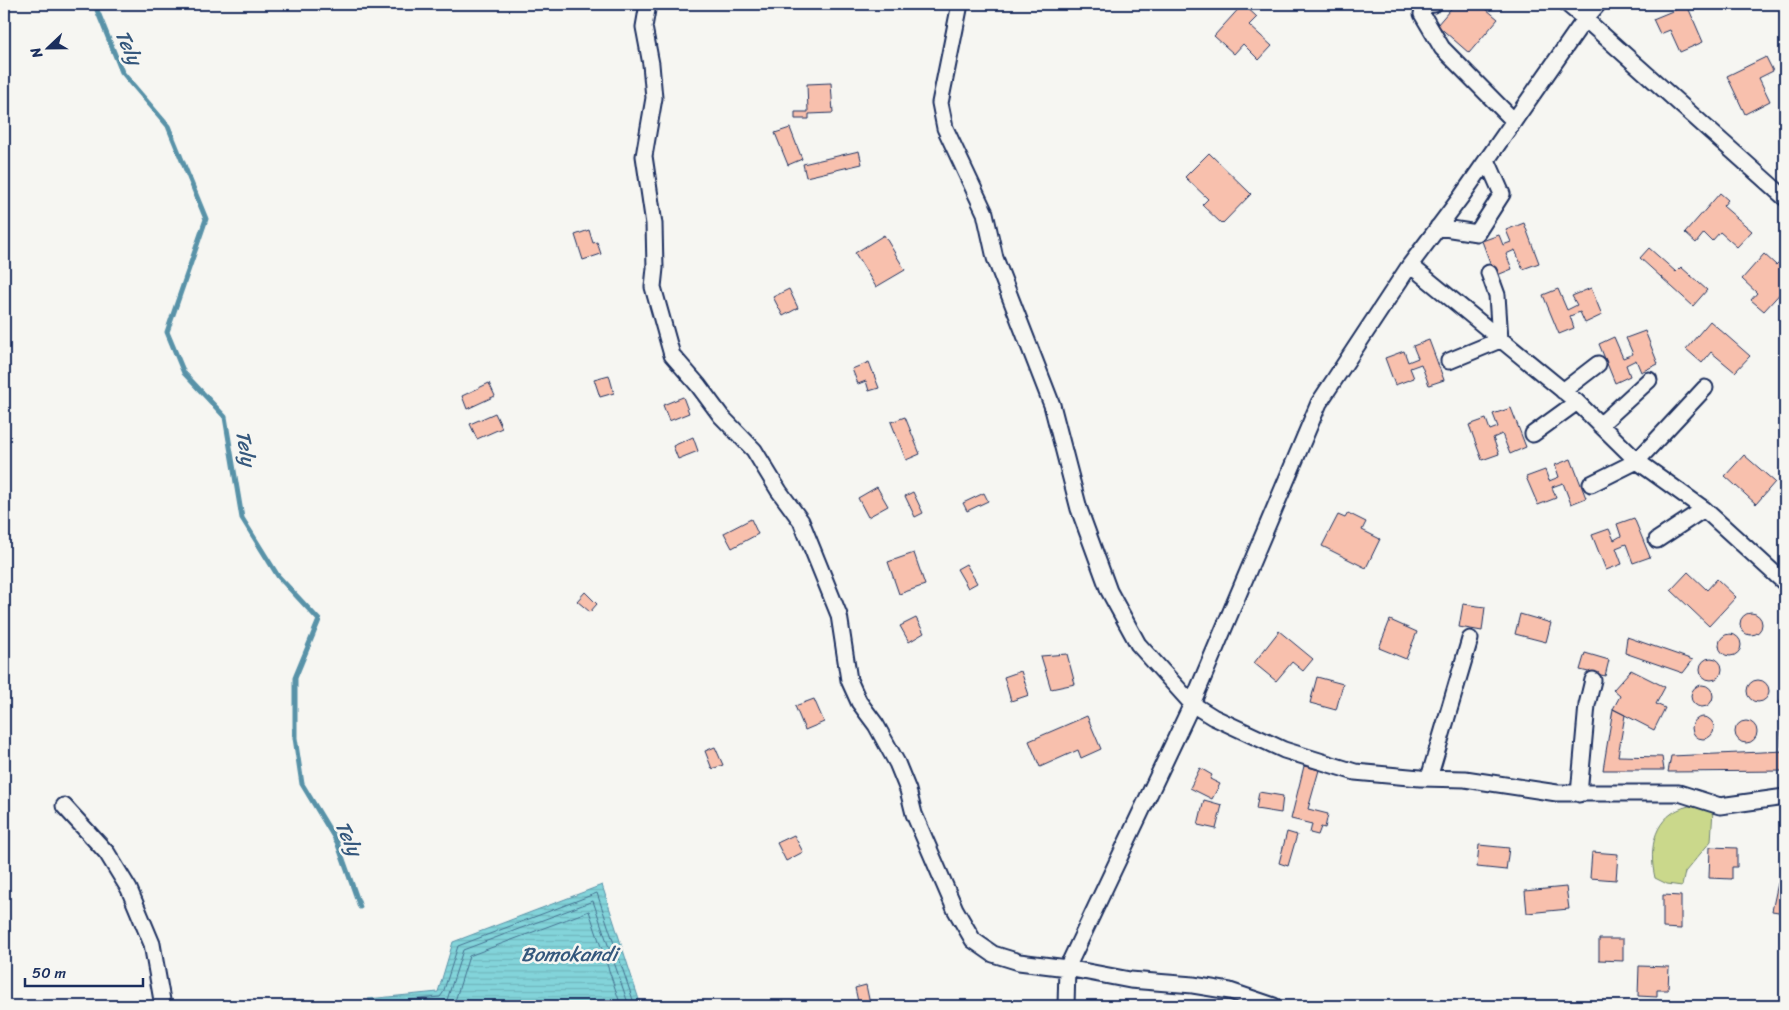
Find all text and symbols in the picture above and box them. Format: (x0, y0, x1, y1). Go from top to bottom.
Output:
north arrow (22, 22, 72, 72)
water label: Tely (105, 24, 153, 73)
text: N (23, 43, 50, 63)
water label: Tely (225, 427, 266, 471)
water label: Tely (325, 815, 373, 864)
water label: Bomokandi (521, 937, 621, 972)
scale bar (25, 955, 142, 987)
text: 50 m (32, 960, 67, 986)

